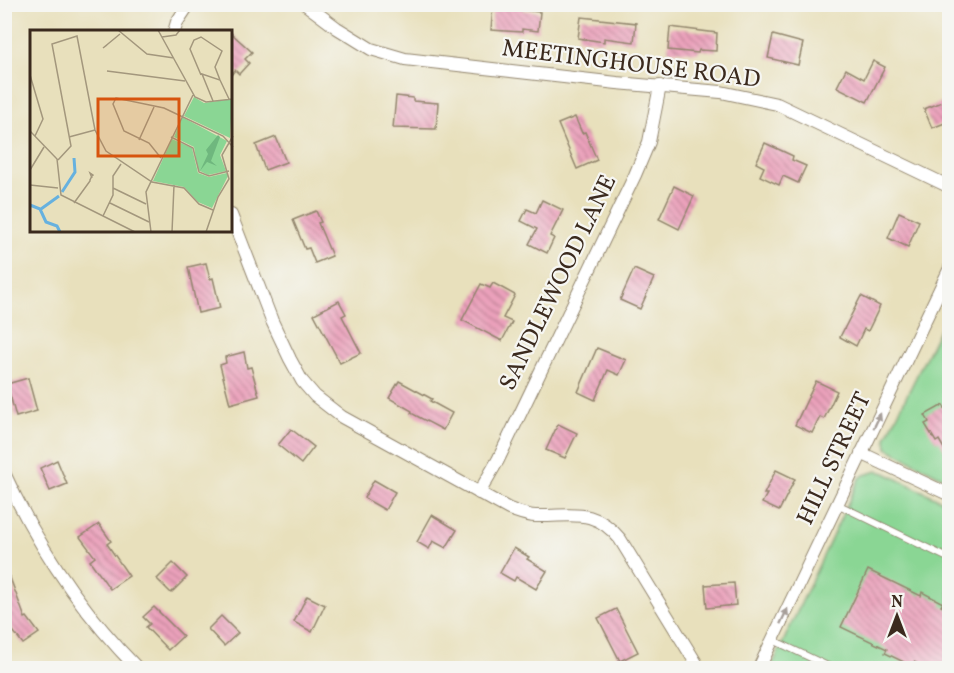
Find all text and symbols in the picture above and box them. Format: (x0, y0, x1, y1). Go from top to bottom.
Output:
inset map (30, 30, 232, 232)
street label: MEETINGHOUSE ROAD (500, 32, 762, 98)
street label: SANDLEWOOD LANE (492, 169, 626, 397)
street label: HILL STREET (789, 387, 881, 531)
one-way arrow (872, 412, 881, 429)
north arrow (867, 586, 927, 646)
text: N (891, 592, 903, 614)
one-way arrow (779, 607, 788, 624)

